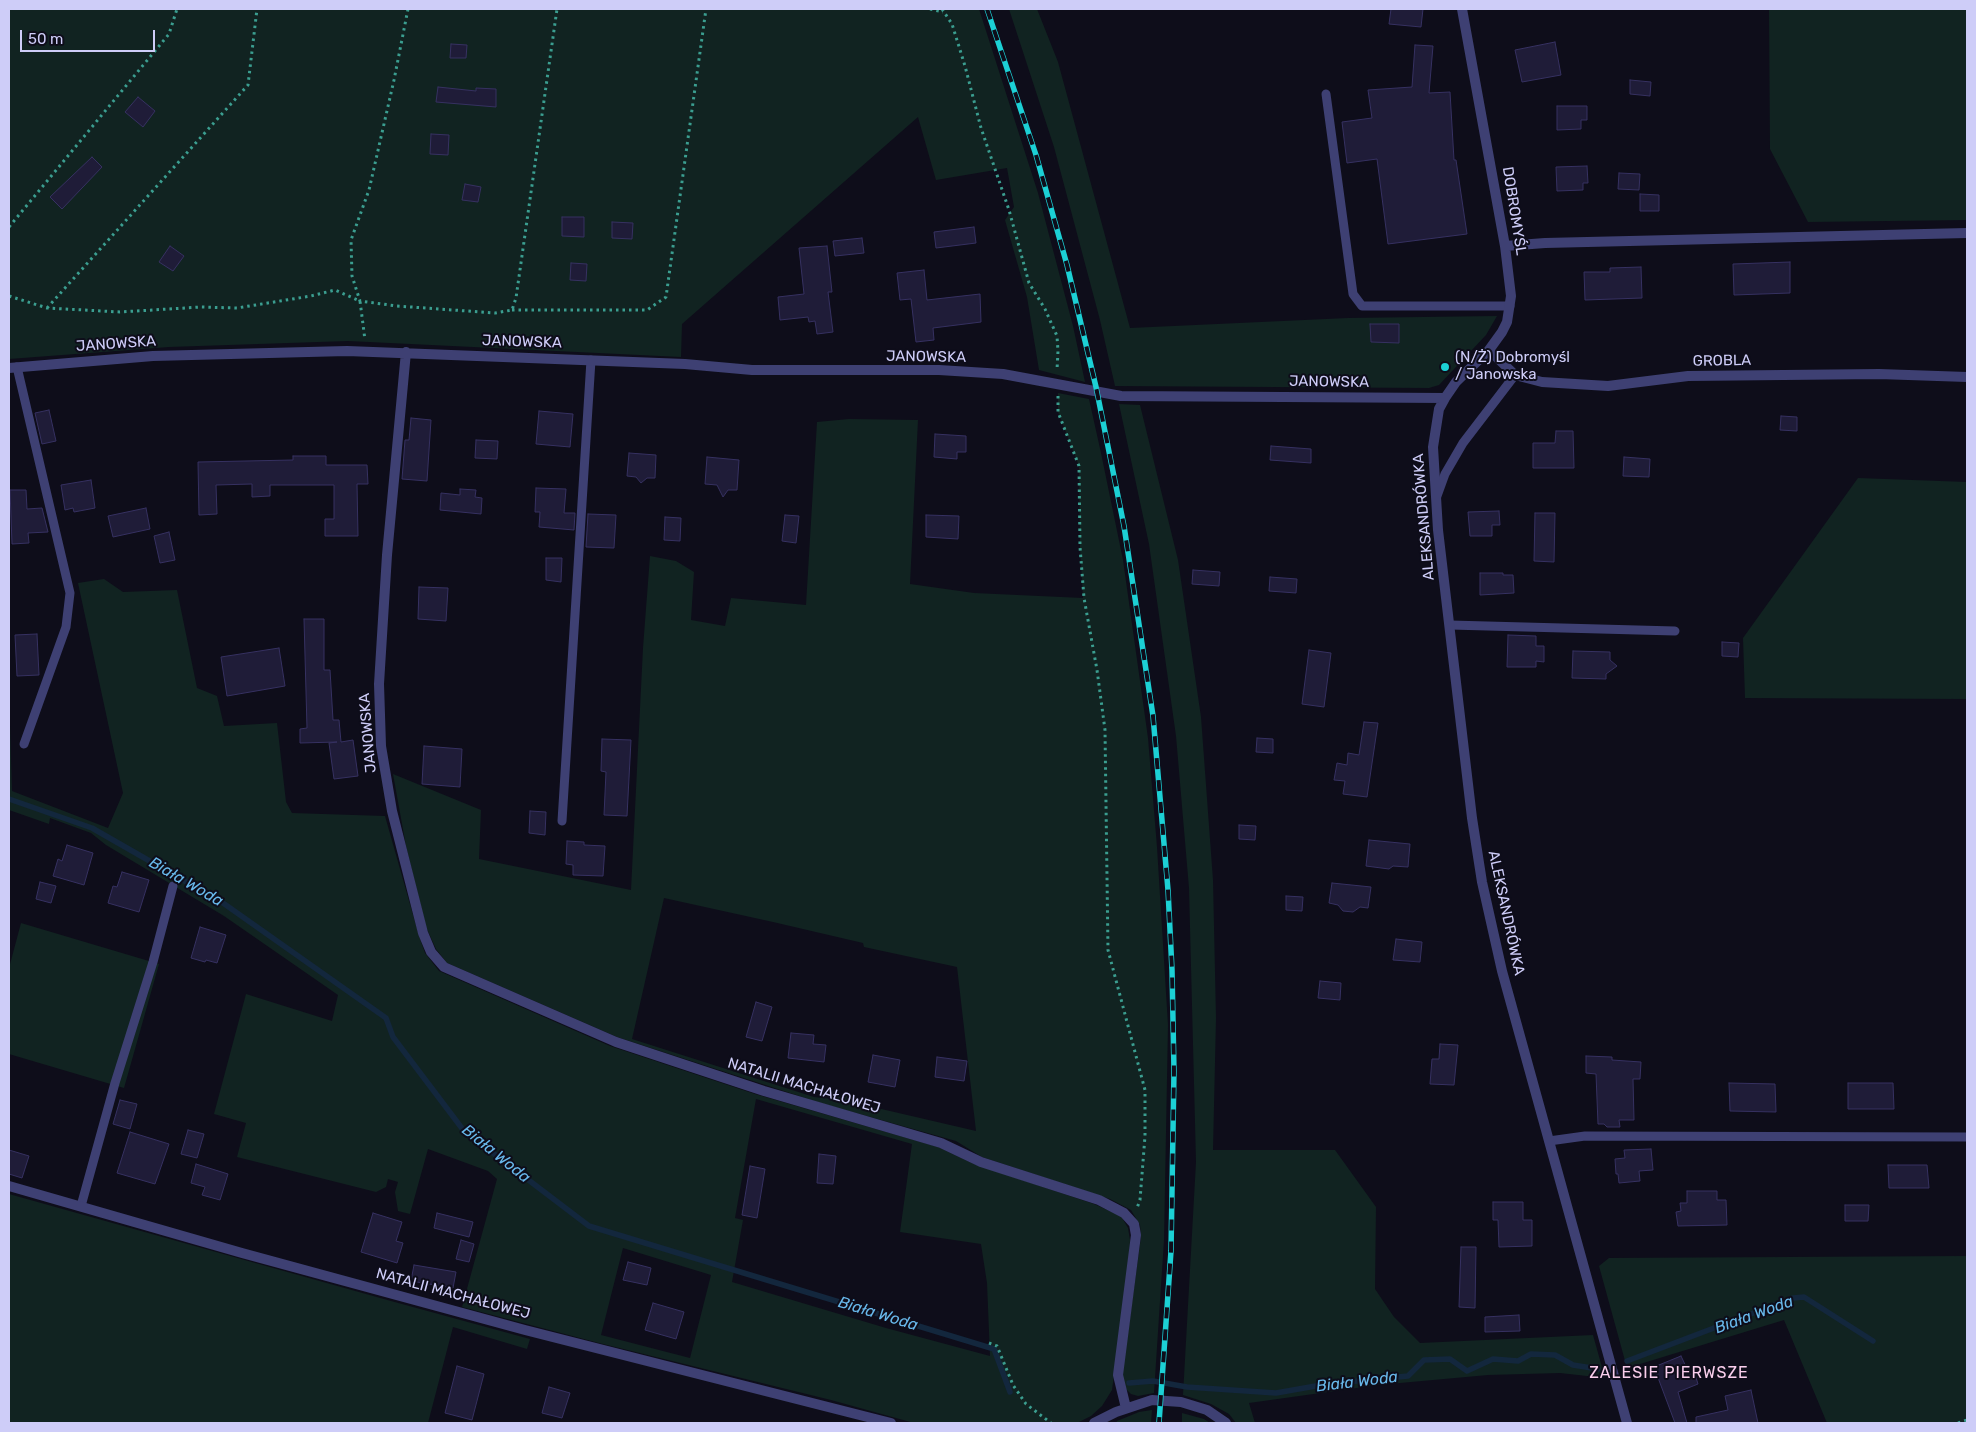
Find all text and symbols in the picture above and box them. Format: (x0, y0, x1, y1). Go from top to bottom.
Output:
scale bar (22, 20, 158, 52)
text: 50 m (28, 30, 63, 48)
street label: DOBROMYŚL (1498, 165, 1530, 257)
street label: JANOWSKA (75, 332, 157, 356)
street label: JANOWSKA (482, 332, 562, 352)
street label: JANOWSKA (886, 347, 966, 367)
place label: (N/Ż) Dobromyśl / Janowska (1455, 349, 1570, 384)
street label: GROBLA (1692, 351, 1752, 371)
marker: (N/Ż) Dobromyśl / Janowska (1439, 361, 1451, 373)
street label: JANOWSKA (1289, 372, 1369, 392)
street label: ALEKSANDRÓWKA (1409, 453, 1439, 581)
street label: JANOWSKA (356, 692, 380, 774)
street label: ALEKSANDRÓWKA (1484, 849, 1528, 977)
water label: Biała Woda (146, 853, 226, 911)
street label: NATALII MACHAŁOWEJ (725, 1054, 883, 1118)
water label: Biała Woda (458, 1121, 534, 1187)
street label: NATALII MACHAŁOWEJ (374, 1265, 532, 1323)
water label: Biała Woda (1712, 1292, 1796, 1338)
water label: Biała Woda (836, 1293, 920, 1335)
district label: ZALESIE PIERWSZE (1587, 1363, 1751, 1383)
water label: Biała Woda (1315, 1367, 1399, 1397)

